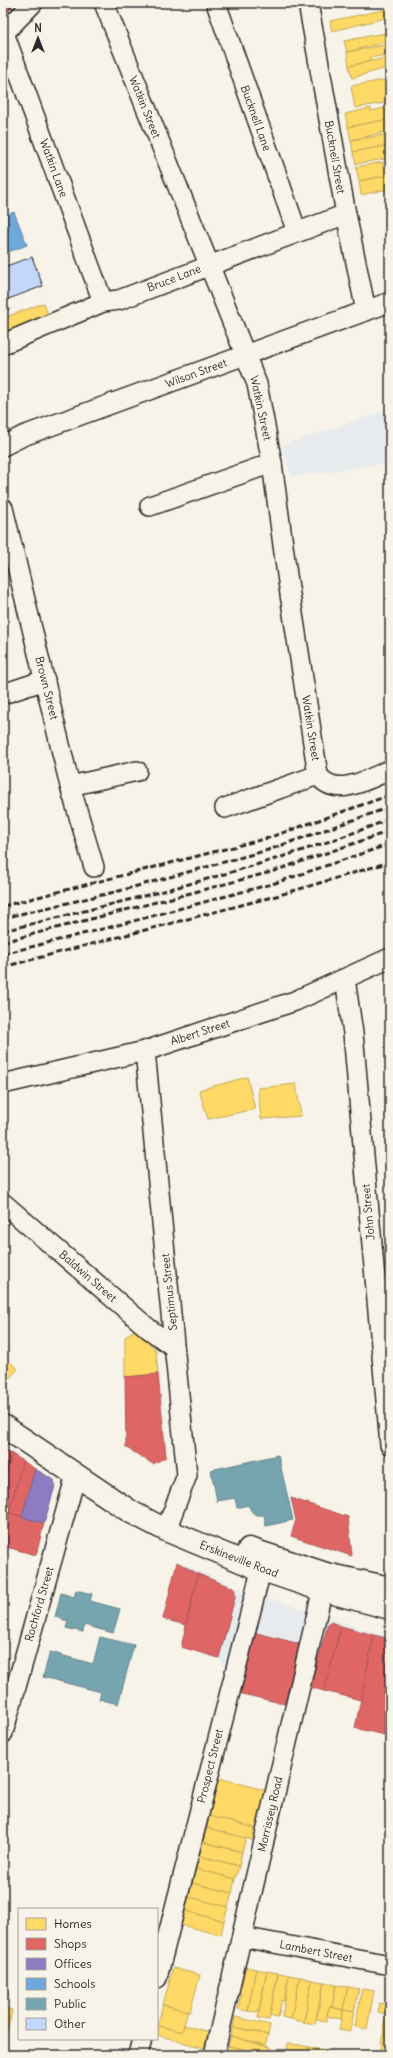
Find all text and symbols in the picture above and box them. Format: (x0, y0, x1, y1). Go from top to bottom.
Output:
north arrow (18, 18, 58, 58)
text: N (34, 21, 42, 35)
street label: Watkin Street (126, 74, 164, 141)
street label: Bucknell Lane (238, 83, 274, 153)
street label: Bucknell Street (322, 119, 348, 195)
street label: Watkin Lane (37, 137, 71, 199)
street label: Bruce Lane (145, 261, 203, 295)
street label: Wilson Street (163, 355, 229, 391)
street label: Watkin Street (247, 374, 275, 442)
street label: Brown Street (32, 655, 62, 721)
street label: Watkin Street (299, 694, 323, 762)
street label: Albert Street (168, 1016, 232, 1048)
street label: John Street (359, 1183, 377, 1241)
street label: Baldwin Street (56, 1247, 120, 1305)
street label: Septimus Street (158, 1252, 180, 1331)
street label: Erskineville Road (198, 1538, 281, 1581)
street label: Rochford Street (22, 1565, 56, 1643)
street label: Prospect Street (194, 1727, 226, 1804)
street label: Morrissey Road (255, 1774, 286, 1853)
legend (18, 1908, 158, 2040)
text: Homes (54, 1916, 92, 1931)
text: Shops (54, 1936, 87, 1951)
street label: Lambert Street (278, 1937, 354, 1965)
text: Offices (54, 1956, 92, 1971)
text: Schools (54, 1976, 95, 1991)
text: Public (54, 1996, 86, 2011)
text: Other (54, 2016, 86, 2031)

